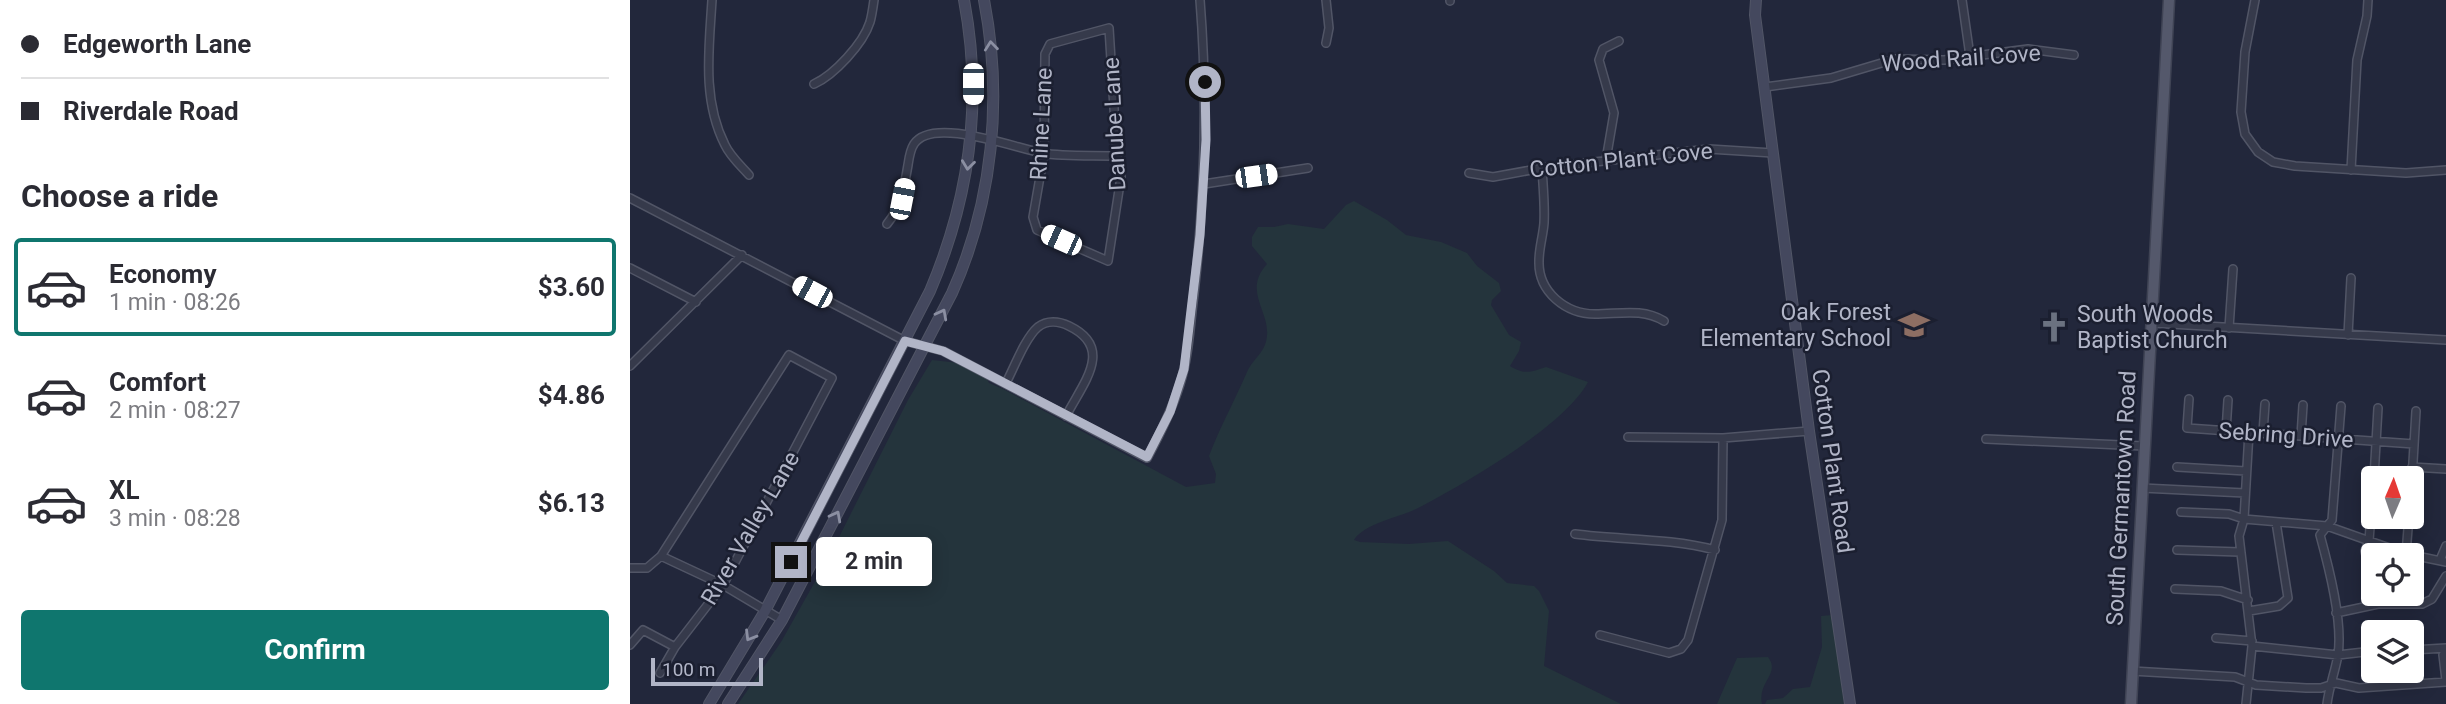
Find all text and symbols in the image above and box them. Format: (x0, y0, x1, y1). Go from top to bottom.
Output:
text: Edgeworth Lane (63, 29, 251, 59)
street label: Wood Rail Cove (1880, 39, 2042, 78)
one-way arrow (984, 40, 999, 51)
street label: Danube Lane (1098, 57, 1131, 191)
car (963, 63, 984, 105)
route start (1189, 66, 1221, 98)
street label: Rhine Lane (1025, 67, 1058, 181)
text: Riverdale Road (63, 96, 239, 126)
street label: Cotton Plant Cove (1528, 137, 1714, 184)
one-way arrow (960, 159, 975, 171)
car (1234, 163, 1279, 189)
car (888, 176, 917, 222)
text: Choose a ride (21, 177, 218, 215)
car (1038, 222, 1085, 258)
icon: car (25, 256, 88, 319)
text: Economy (109, 259, 216, 289)
text: $3.60 (538, 272, 605, 302)
car (789, 273, 836, 311)
text: 1 min · 08:26 (109, 289, 241, 316)
place label: Oak Forest Elementary School (1700, 299, 1891, 352)
place label: South Woods Baptist Church (2077, 301, 2228, 354)
school or university icon: Oak Forest Elementary School (1897, 308, 1931, 342)
one-way arrow (933, 309, 947, 321)
church icon: South Woods Baptist Church (2037, 310, 2071, 344)
icon: car (25, 364, 88, 427)
text: Comfort (109, 367, 206, 397)
street label: Cotton Plant Road (1806, 367, 1859, 555)
street label: South Germantown Road (2101, 370, 2142, 626)
text: $4.86 (538, 380, 605, 410)
text: 2 min · 08:27 (109, 397, 241, 424)
street label: Sebring Drive (2218, 417, 2354, 454)
street label: River Valley Lane (696, 447, 805, 610)
north arrow (2361, 466, 2424, 528)
map controls (2361, 466, 2424, 683)
icon: car (25, 472, 88, 535)
text: XL (109, 475, 140, 505)
text: $6.13 (538, 488, 605, 518)
text: 3 min · 08:28 (109, 505, 241, 532)
one-way arrow (828, 511, 842, 523)
callout: 2 min (816, 538, 931, 586)
button: locate (2361, 543, 2424, 606)
route end (775, 546, 807, 578)
text: 2 min (845, 548, 903, 575)
button: Confirm (21, 610, 609, 690)
button: layers (2361, 620, 2424, 683)
one-way arrow (745, 629, 758, 642)
scale bar (651, 655, 763, 687)
text: 100 m (662, 658, 715, 681)

